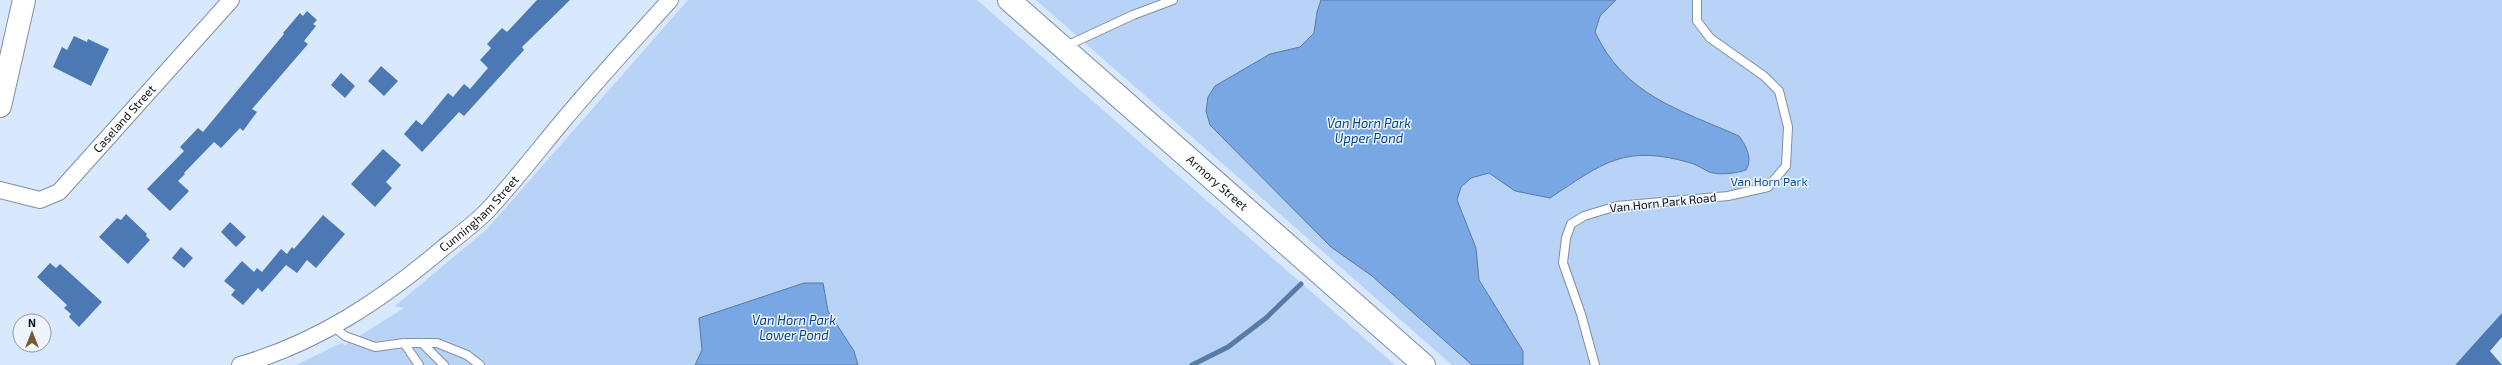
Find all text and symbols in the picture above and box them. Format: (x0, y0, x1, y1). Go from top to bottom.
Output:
street label: Caseland Street (90, 81, 158, 155)
water label: Van Horn Park Upper Pond (1327, 115, 1411, 146)
street label: Armory Street (1184, 152, 1251, 213)
street label: Cunningham Street (436, 172, 521, 254)
park label: Van Horn Park (1730, 174, 1808, 188)
street label: Van Horn Park Road (1609, 189, 1717, 215)
water label: Van Horn Park Lower Pond (752, 312, 836, 343)
north arrow (12, 313, 52, 353)
text: N (28, 316, 36, 329)

